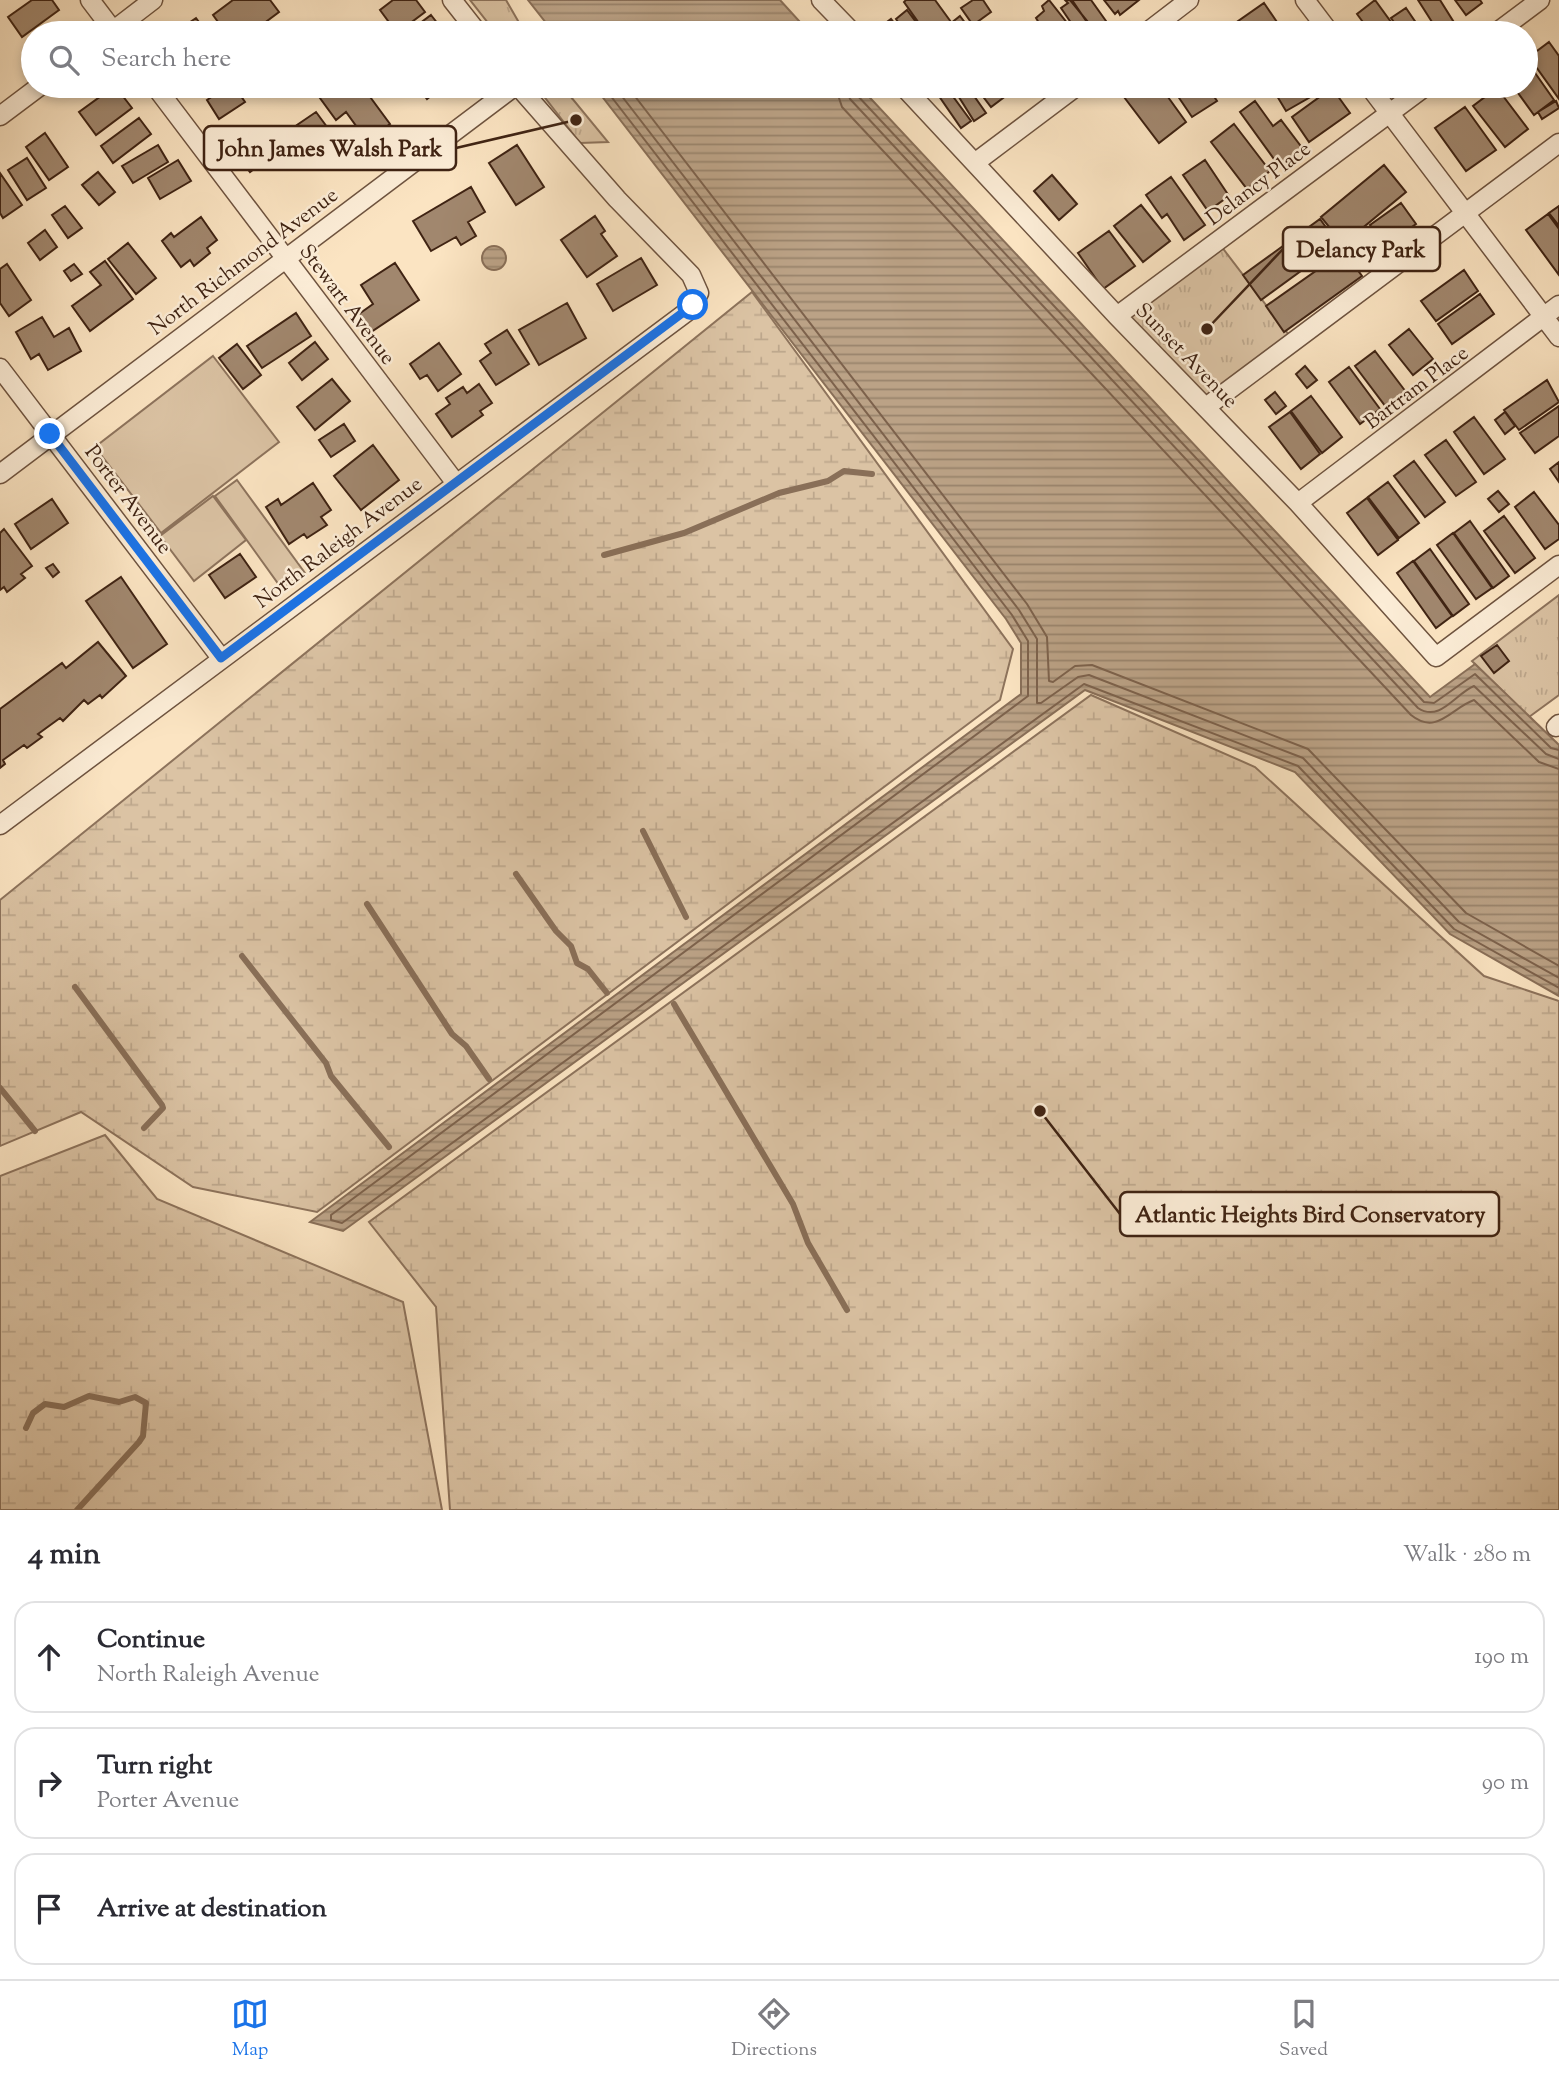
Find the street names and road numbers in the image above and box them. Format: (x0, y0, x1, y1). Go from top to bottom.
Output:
street label: Delancy Place (1201, 135, 1318, 234)
street label: North Richmond Avenue (143, 181, 345, 344)
street label: Stewart Avenue (291, 239, 402, 372)
street label: Sunset Avenue (1127, 297, 1244, 416)
street label: Bartram Place (1359, 339, 1476, 438)
street label: Porter Avenue (76, 439, 178, 561)
street label: North Raleigh Avenue (249, 471, 429, 617)

